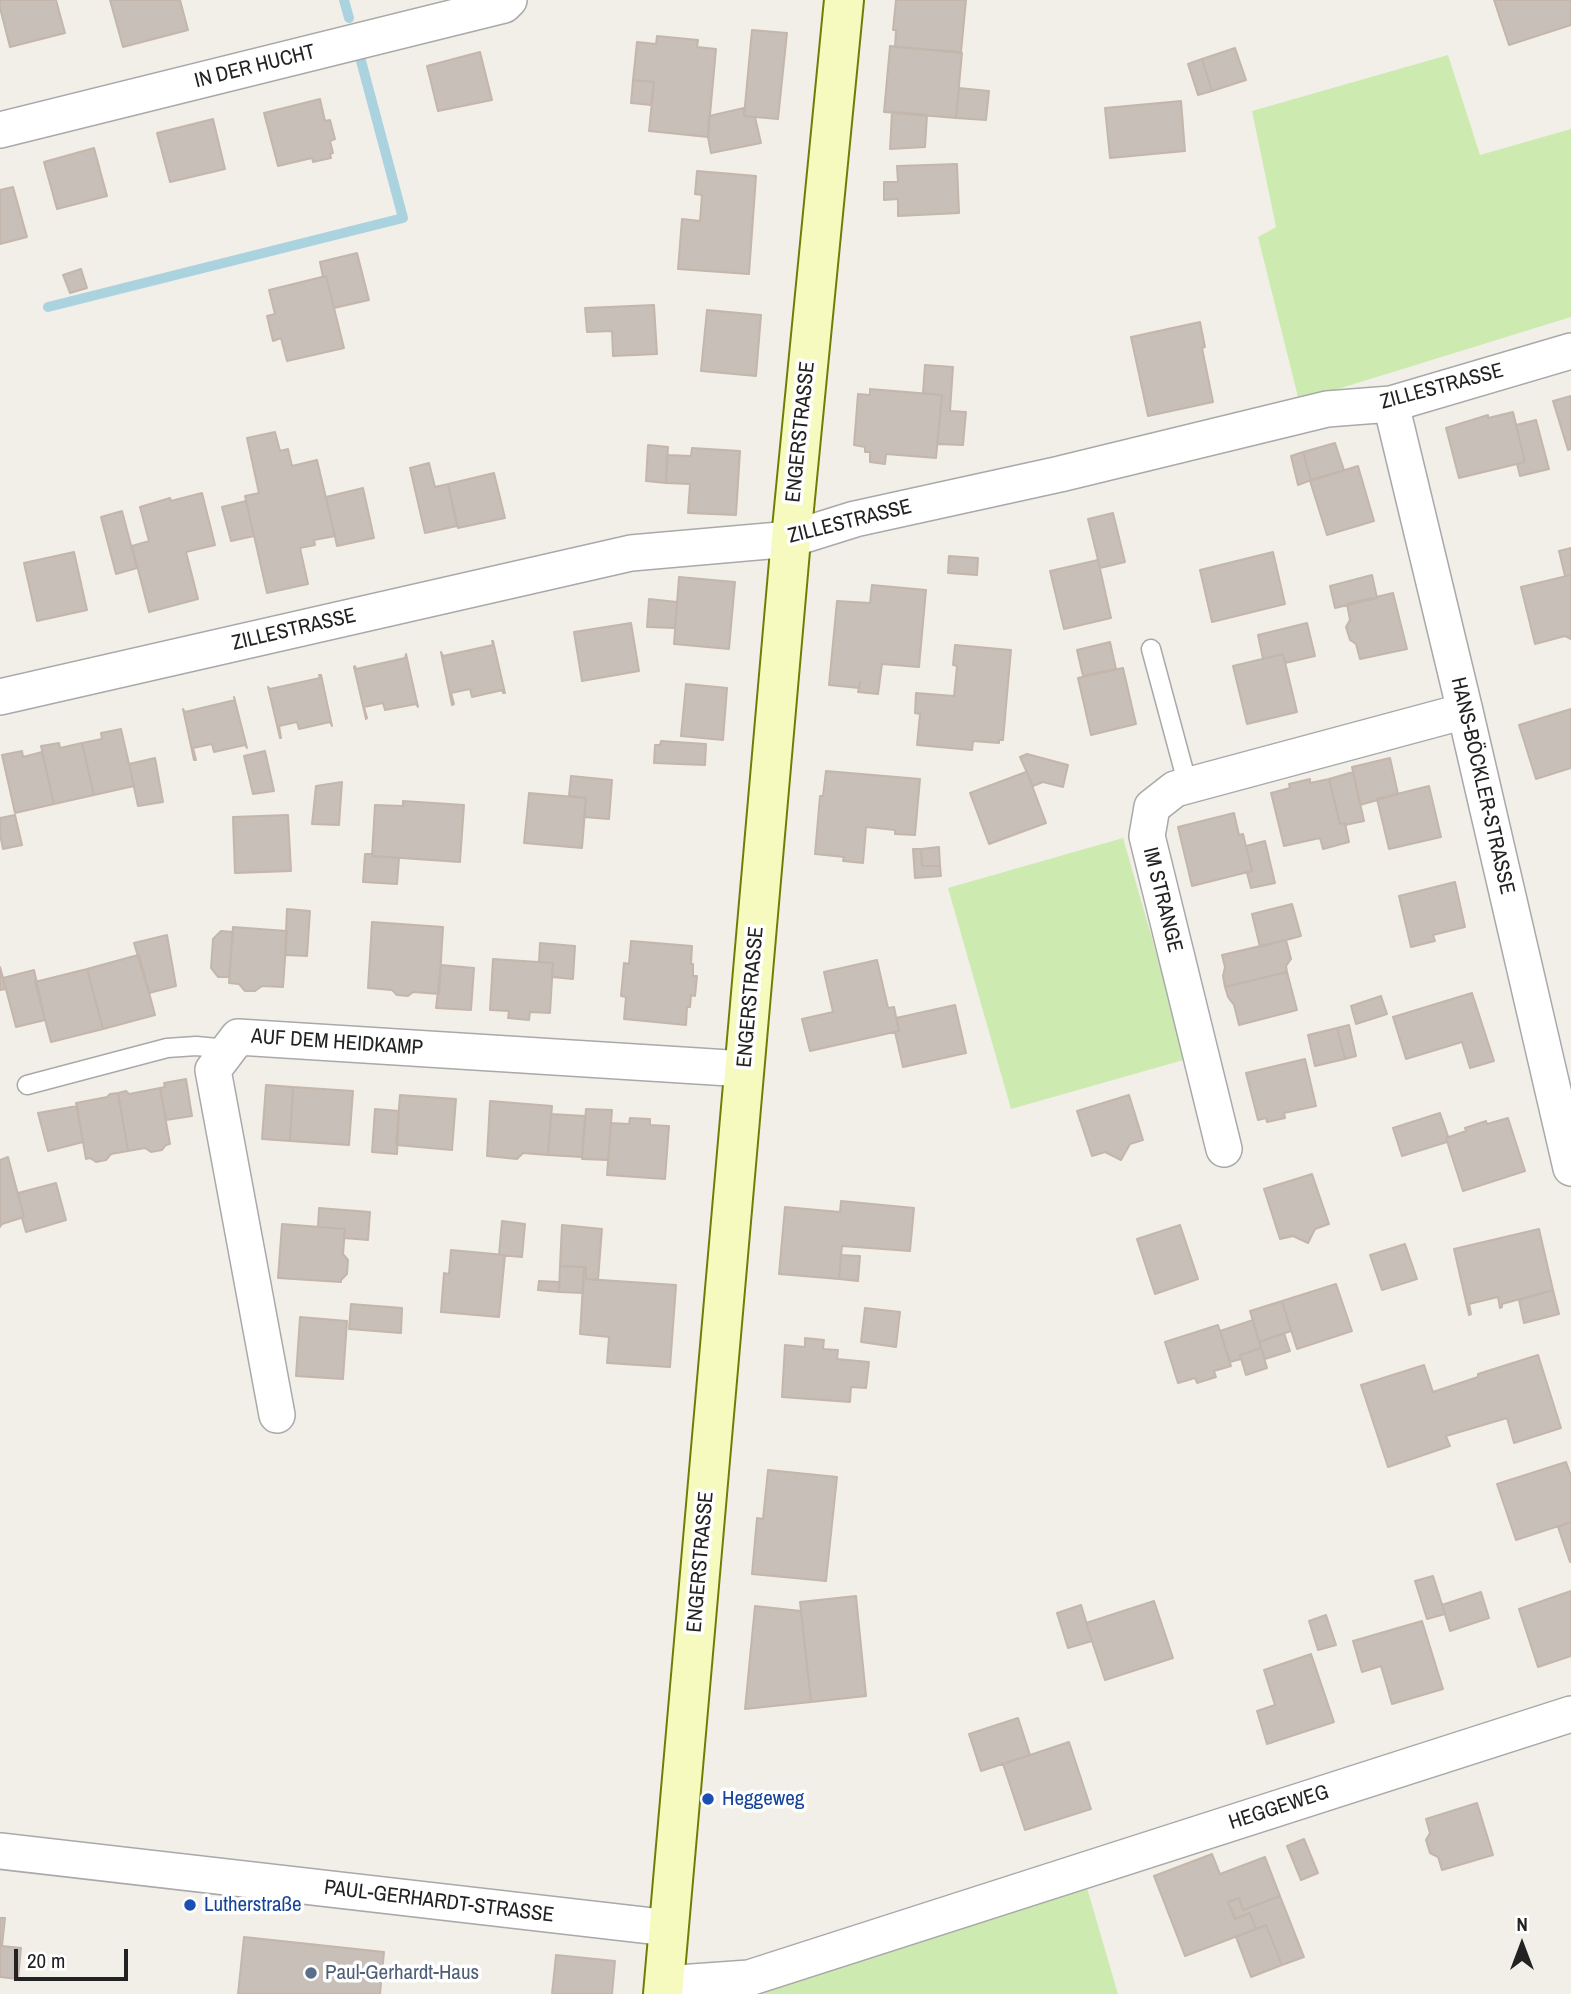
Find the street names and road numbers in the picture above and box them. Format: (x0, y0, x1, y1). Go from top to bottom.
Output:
street label: IN DER HUCHT (192, 40, 318, 94)
street label: ZILLESTRASSE (1378, 358, 1506, 416)
street label: ENGERSTRASSE (781, 360, 821, 504)
street label: ZILLESTRASSE (786, 494, 914, 550)
street label: ZILLESTRASSE (230, 604, 358, 656)
street label: HANS-BÖCKLER-STRASSE (1445, 675, 1519, 897)
street label: IM STRANGE (1137, 845, 1187, 955)
street label: ENGERSTRASSE (732, 925, 770, 1069)
street label: AUF DEM HEIDKAMP (250, 1024, 424, 1062)
street label: ENGERSTRASSE (682, 1490, 720, 1634)
street label: HEGGEWEG (1226, 1780, 1332, 1836)
street label: PAUL-GERHARDT-STRASSE (323, 1875, 555, 1929)

